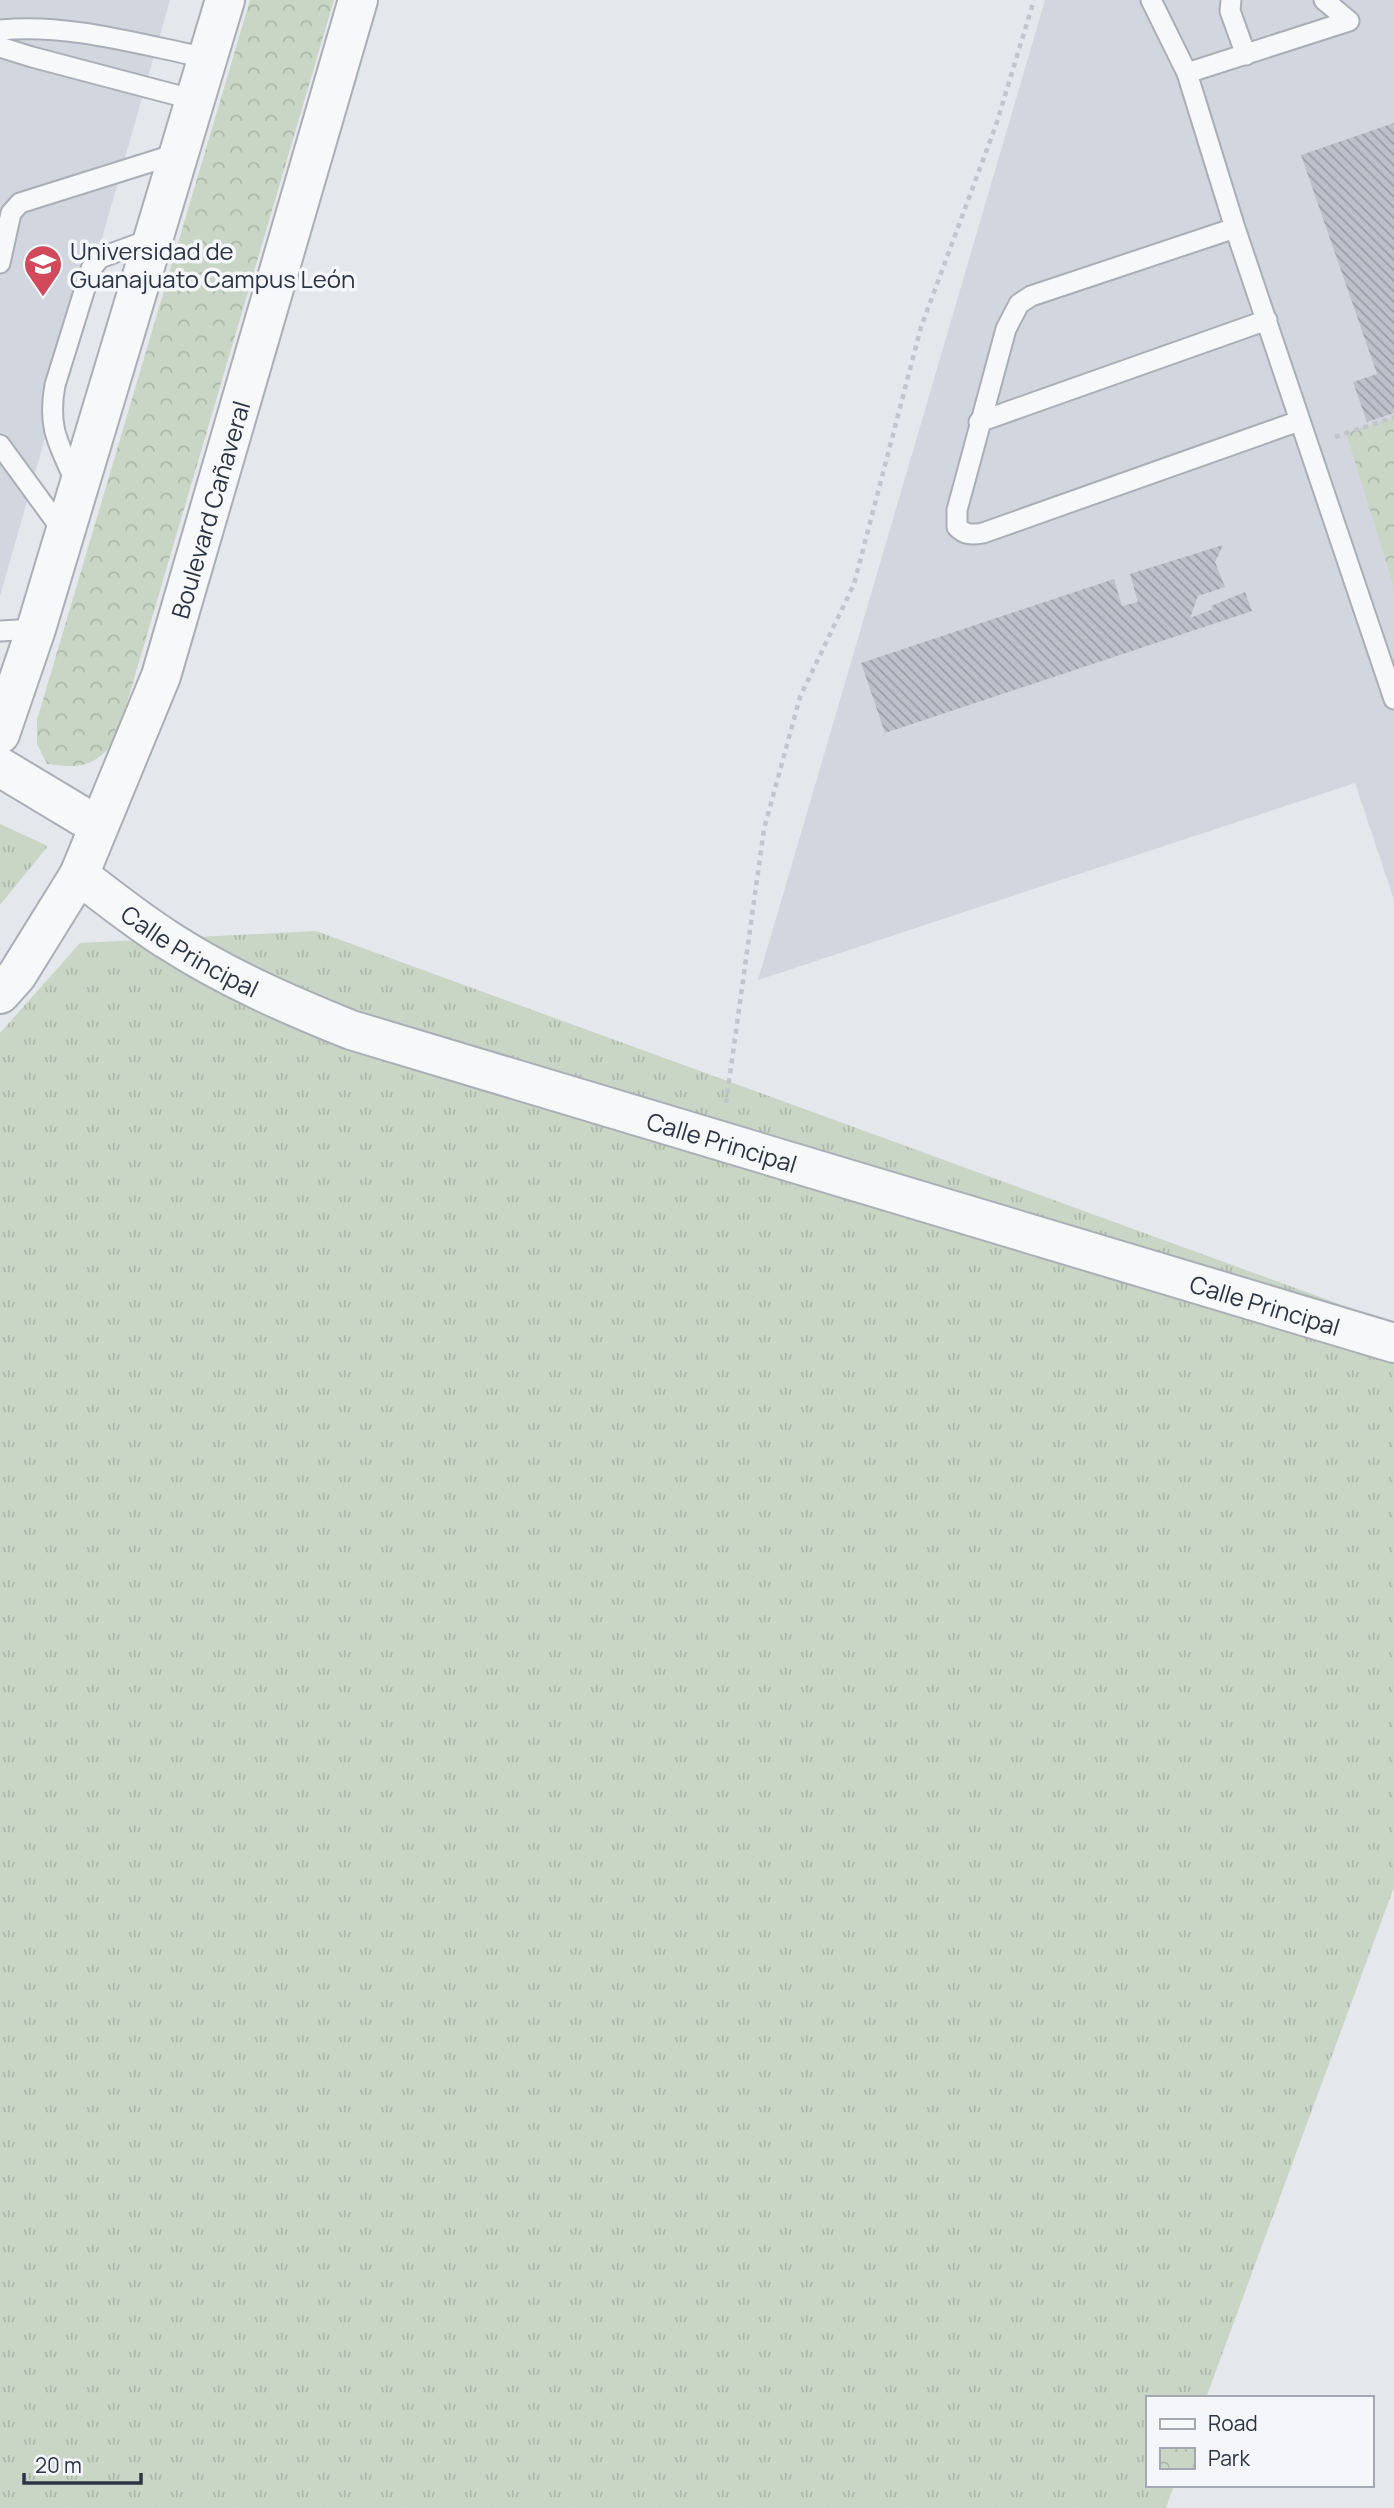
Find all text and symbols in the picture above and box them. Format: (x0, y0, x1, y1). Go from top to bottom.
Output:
place label: Universidad de Guanajuato Campus León (70, 234, 355, 295)
school or university icon: Universidad de Guanajuato Campus León (22, 243, 64, 298)
street label: Boulevard Cañaveral (162, 397, 257, 622)
street label: Calle Principal (115, 897, 265, 1004)
street label: Calle Principal (643, 1103, 801, 1179)
street label: Calle Principal (1186, 1266, 1344, 1342)
legend (1146, 2396, 1373, 2487)
text: Road (1208, 2409, 1258, 2437)
scale bar (24, 2442, 142, 2486)
text: Park (1208, 2444, 1250, 2472)
text: 20 m (35, 2451, 82, 2479)

